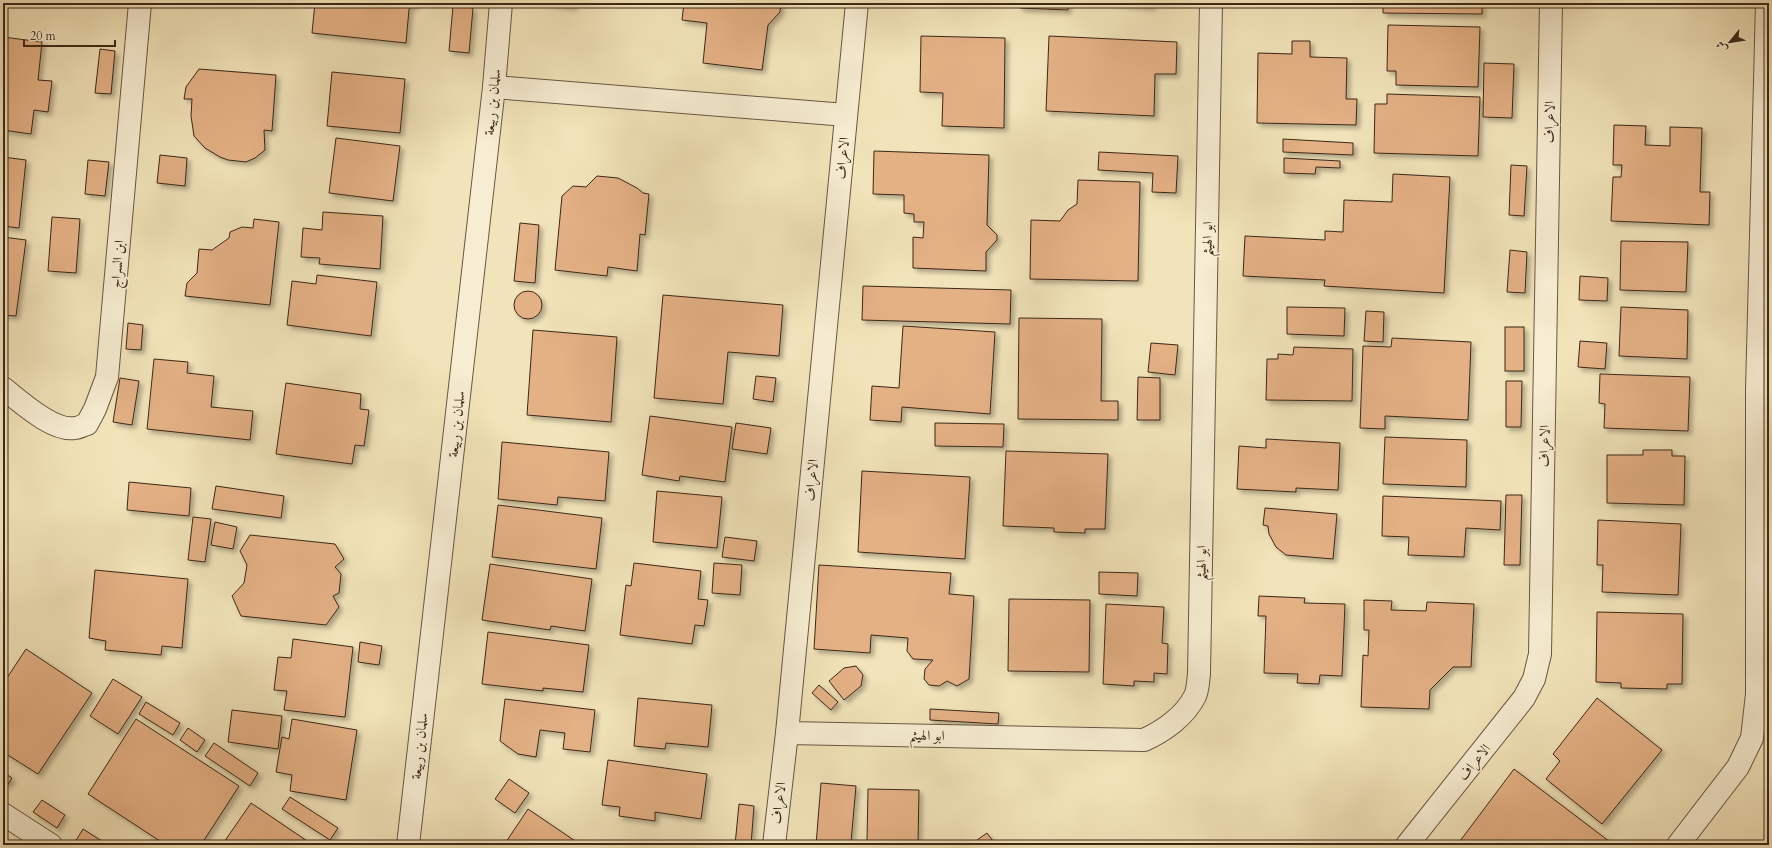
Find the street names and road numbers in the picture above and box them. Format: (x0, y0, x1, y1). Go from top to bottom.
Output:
street label: سلمان بن ربيعة (480, 68, 505, 136)
street label: الاعراف (1540, 101, 1559, 143)
street label: الاعراف (831, 136, 854, 180)
street label: ابو الهيثم (1198, 221, 1221, 257)
street label: ابن السراج (106, 239, 132, 289)
street label: سلمان بن ربيعة (444, 390, 469, 458)
street label: الاعراف (1535, 425, 1554, 467)
street label: الاعراف (800, 458, 823, 502)
street label: ابو الهيثم (1192, 545, 1215, 581)
street label: سلمان بن ربيعة (407, 712, 432, 780)
street label: ابو الهيثم (909, 726, 945, 749)
street label: الاعراف (1454, 740, 1495, 785)
street label: الاعراف (766, 781, 790, 825)

